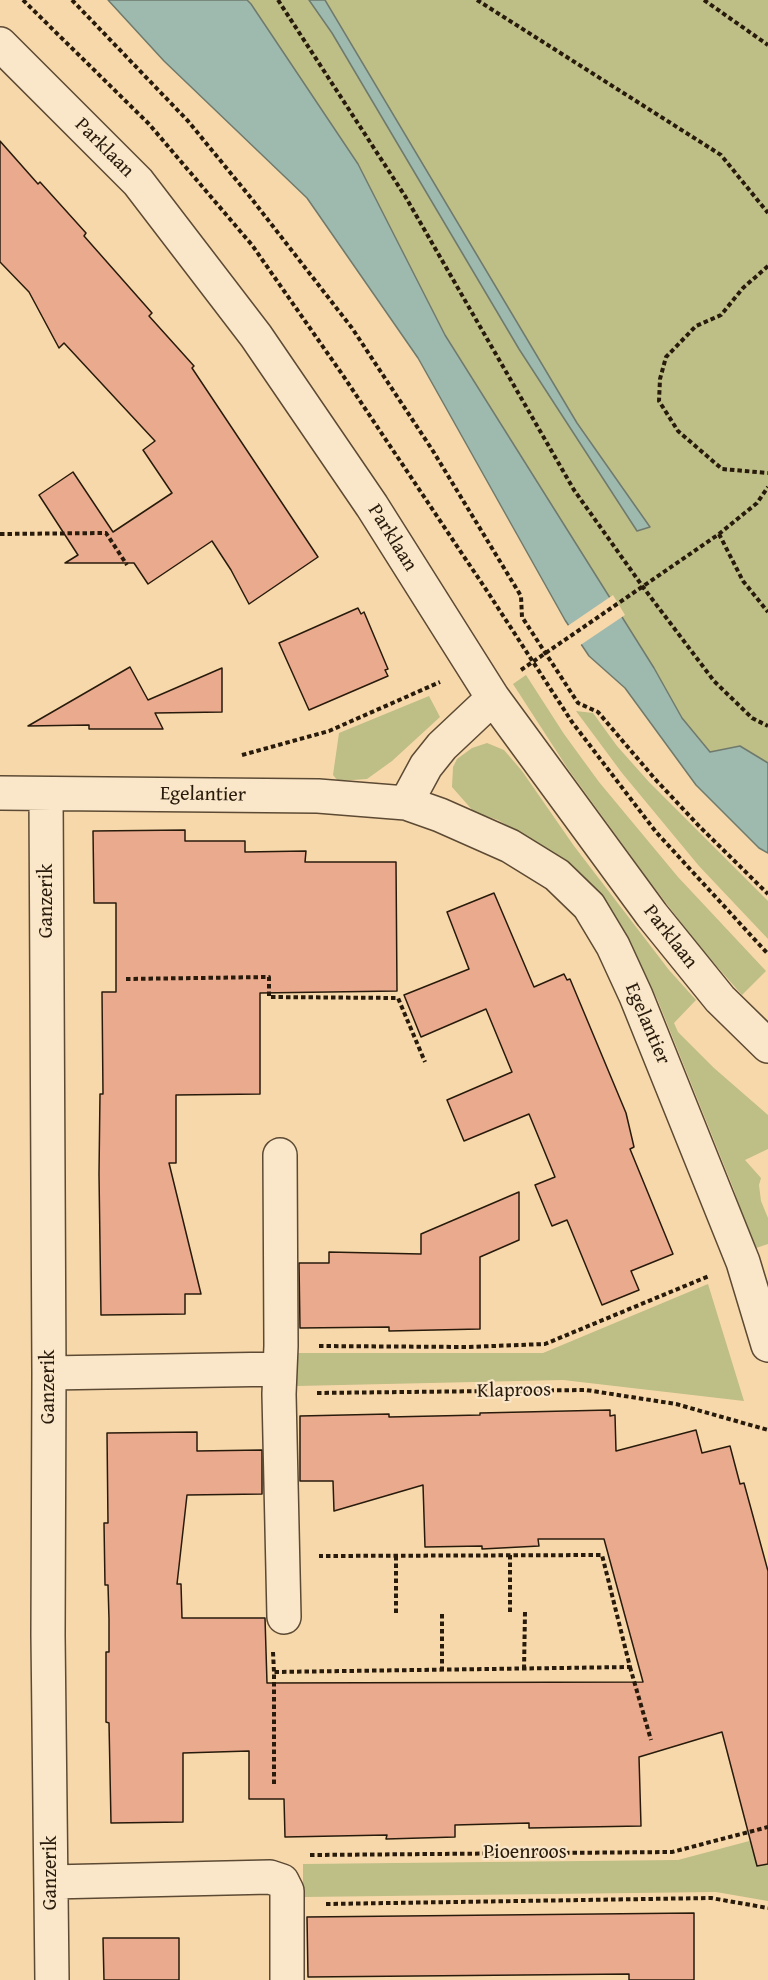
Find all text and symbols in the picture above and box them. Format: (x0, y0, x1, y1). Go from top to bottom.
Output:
street label: Parklaan (69, 113, 139, 183)
street label: Parklaan (362, 500, 422, 576)
street label: Egelantier (160, 782, 246, 808)
street label: Ganzerik (35, 864, 59, 938)
street label: Parklaan (638, 900, 702, 974)
street label: Egelantier (619, 980, 675, 1068)
street label: Ganzerik (37, 1350, 61, 1424)
street label: Klaproos (477, 1378, 551, 1404)
street label: Ganzerik (39, 1836, 63, 1910)
street label: Pioenroos (483, 1841, 567, 1865)

